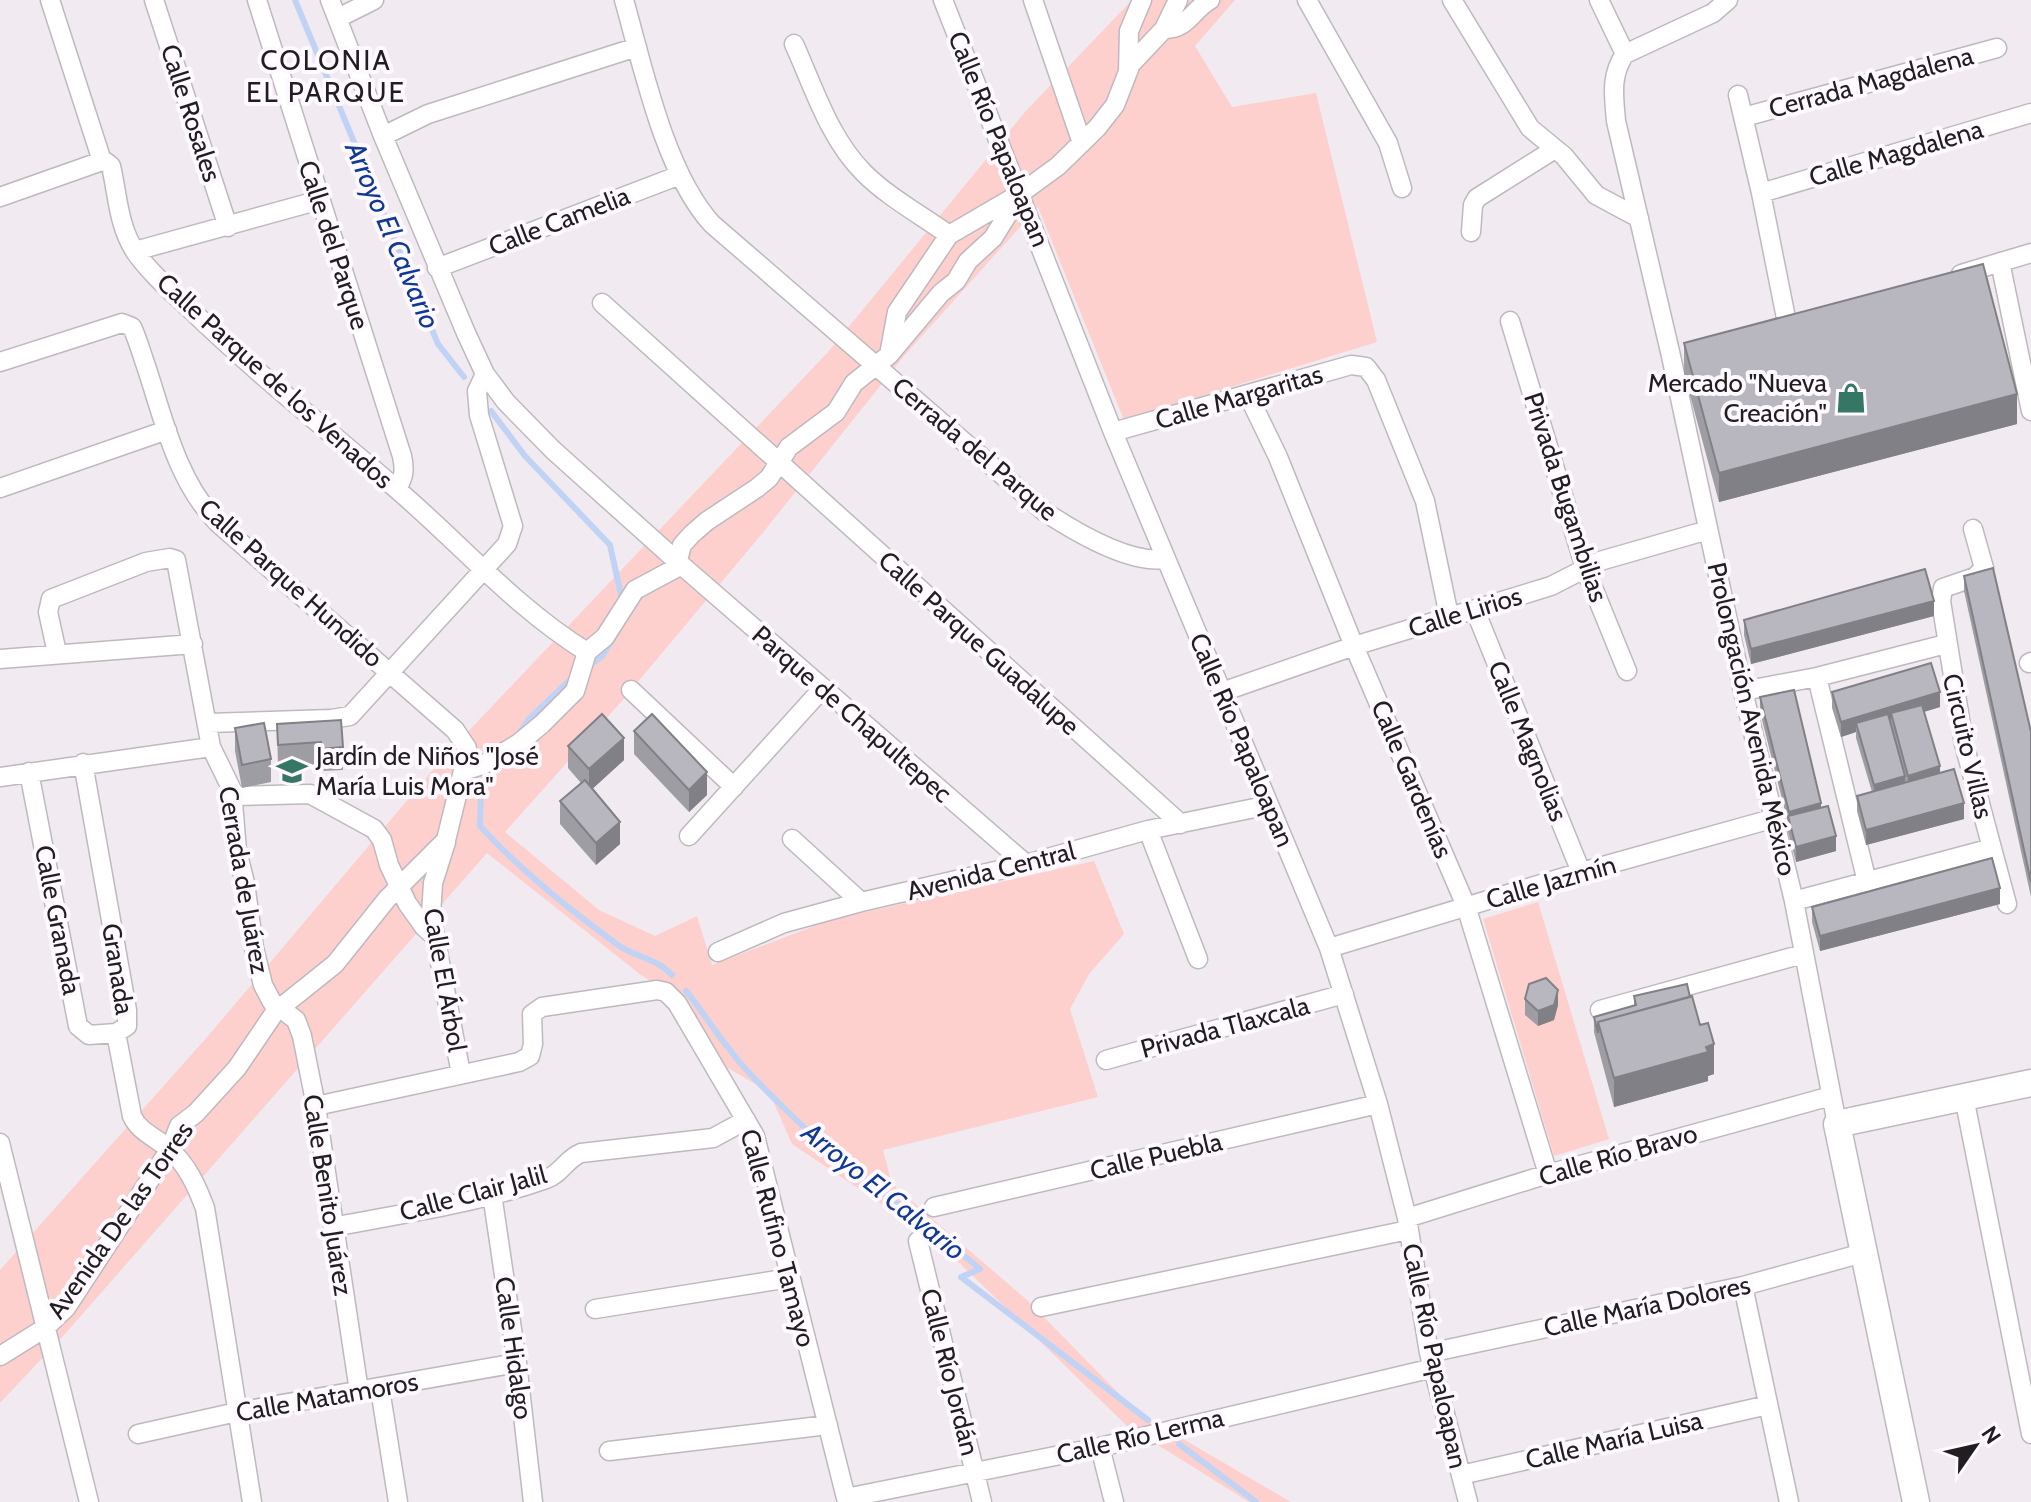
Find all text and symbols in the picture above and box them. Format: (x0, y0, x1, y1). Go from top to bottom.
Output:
street label: Calle Río Papaloapan (941, 27, 1057, 251)
street label: Cerrada Magdalena (1765, 39, 1977, 125)
street label: Calle Rosales (154, 40, 228, 186)
district label: COLONIA EL PARQUE (246, 43, 406, 109)
street label: Calle Magdalena (1805, 113, 1987, 193)
water label: Arroyo El Calvario (338, 135, 448, 334)
street label: Calle del Parque (292, 156, 376, 334)
street label: Calle Camelia (484, 179, 635, 263)
street label: Calle Parque de los Venados (150, 267, 400, 496)
street label: Calle Margaritas (1152, 358, 1327, 436)
place label: Mercado "Nueva Creación" (1648, 367, 1828, 429)
street label: Cerrada del Parque (886, 370, 1064, 528)
shop icon: Mercado "Nueva Creación" (1834, 381, 1868, 415)
street label: Privada Bugambilias (1517, 388, 1615, 606)
street label: Calle Parque Hundido (192, 492, 390, 674)
street label: Calle Parque Guadalupe (872, 544, 1086, 742)
street label: Prolongación Avenida México (1700, 559, 1804, 879)
street label: Calle Lirios (1404, 580, 1526, 644)
street label: Parque de Chapultepec (746, 619, 958, 810)
street label: Calle Río Papaloapan (1182, 628, 1302, 852)
street label: Calle Magnolias (1481, 656, 1575, 826)
street label: Circuito Villas (1936, 670, 2000, 822)
street label: Calle Gardenías (1364, 695, 1460, 863)
place label: Jardín de Niños "José María Luis Mora" (315, 740, 539, 802)
school or university icon: Jardín de Niños "José María Luis Mora" (275, 754, 309, 788)
street label: Cerrada de Juárez (212, 784, 276, 976)
street label: Avenida Central (903, 835, 1079, 907)
street label: Calle Granada (28, 843, 88, 998)
street label: Calle Jazmín (1482, 848, 1620, 916)
street label: Calle El Árbol (417, 906, 473, 1054)
street label: Granada (95, 921, 141, 1017)
street label: Privada Tlaxcala (1137, 989, 1313, 1065)
street label: Calle Benito Juárez (296, 1092, 360, 1298)
water label: Arroyo El Calvario (794, 1114, 972, 1267)
street label: Avenida De las Torres (40, 1115, 200, 1325)
street label: Calle Río Bravo (1535, 1117, 1701, 1193)
street label: Calle Puebla (1087, 1125, 1226, 1187)
street label: Calle Rufino Tamayo (734, 1126, 822, 1350)
street label: Calle Clair Jalil (396, 1158, 550, 1228)
street label: Calle Río Papaloapan (1396, 1241, 1474, 1471)
street label: Calle María Dolores (1541, 1268, 1754, 1344)
street label: Calle Hidalgo (488, 1275, 540, 1421)
street label: Calle Río Jordán (914, 1285, 986, 1459)
street label: Calle Matamoros (233, 1365, 421, 1429)
street label: Calle Río Lerma (1053, 1401, 1227, 1471)
street label: Calle María Luisa (1522, 1404, 1706, 1476)
north arrow (1935, 1406, 2015, 1486)
text: N (1976, 1421, 2007, 1449)

